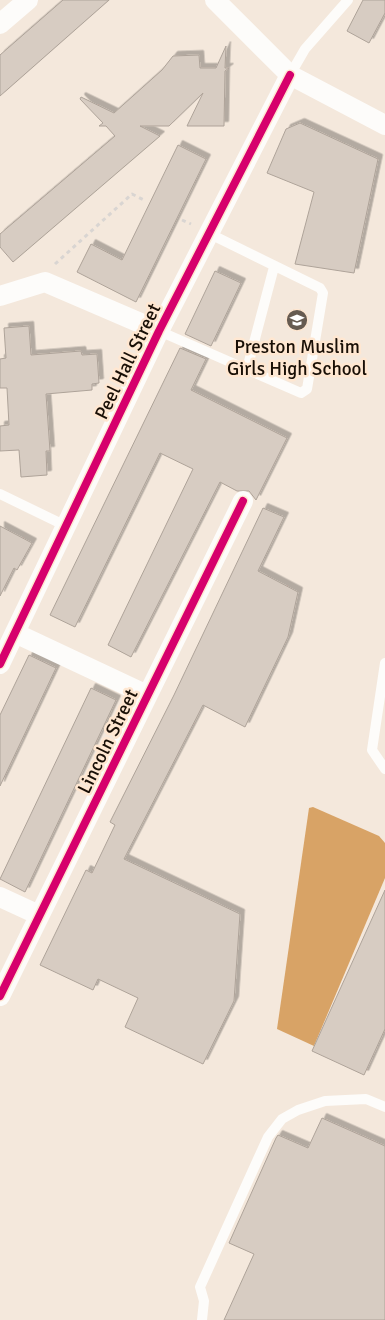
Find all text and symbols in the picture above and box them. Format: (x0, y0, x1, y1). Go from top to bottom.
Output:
street label: Peel Hall Street (89, 299, 166, 423)
school or university icon: Preston Muslim Girls High School (285, 308, 309, 332)
place label: Preston Muslim Girls High School (227, 335, 367, 381)
street label: Lincoln Street (72, 685, 144, 798)

